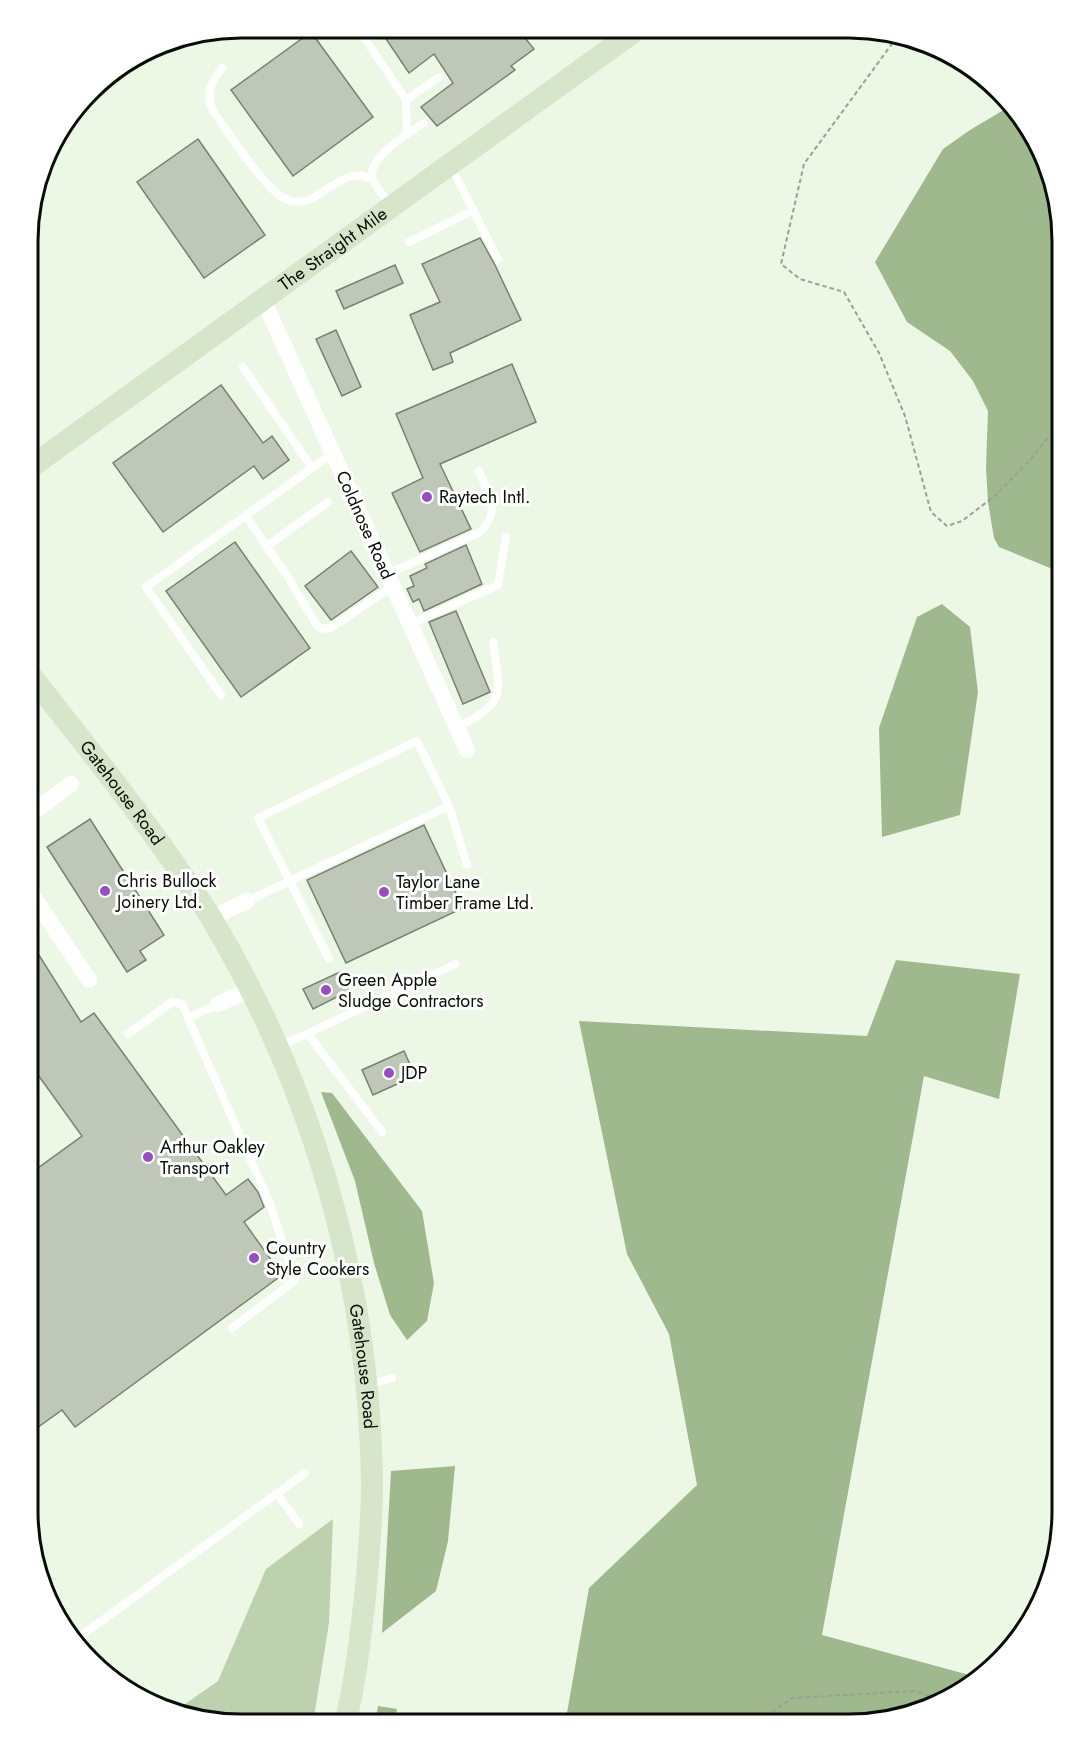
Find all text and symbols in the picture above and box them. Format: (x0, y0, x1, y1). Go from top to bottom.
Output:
street label: The Straight Mile (273, 201, 393, 297)
street label: Coldnose Road (329, 466, 401, 584)
place label: Raytech Intl. (439, 484, 530, 510)
marker: Raytech Intl. (420, 490, 434, 504)
street label: Gatehouse Road (74, 735, 170, 851)
place label: Chris Bullock Joinery Ltd. (115, 868, 216, 915)
place label: Taylor Lane Timber Frame Ltd. (396, 869, 534, 916)
marker: Chris Bullock Joinery Ltd. (98, 884, 112, 898)
marker: Taylor Lane Timber Frame Ltd. (377, 885, 391, 899)
place label: Green Apple Sludge Contractors (338, 967, 484, 1014)
marker: Green Apple Sludge Contractors (319, 983, 333, 997)
place label: JDP (399, 1060, 428, 1086)
marker: JDP (382, 1066, 396, 1080)
place label: Arthur Oakley Transport (160, 1134, 265, 1181)
marker: Arthur Oakley Transport (141, 1150, 155, 1164)
place label: Country Style Cookers (266, 1235, 369, 1282)
marker: Country Style Cookers (247, 1251, 261, 1265)
street label: Gatehouse Road (342, 1302, 383, 1430)

